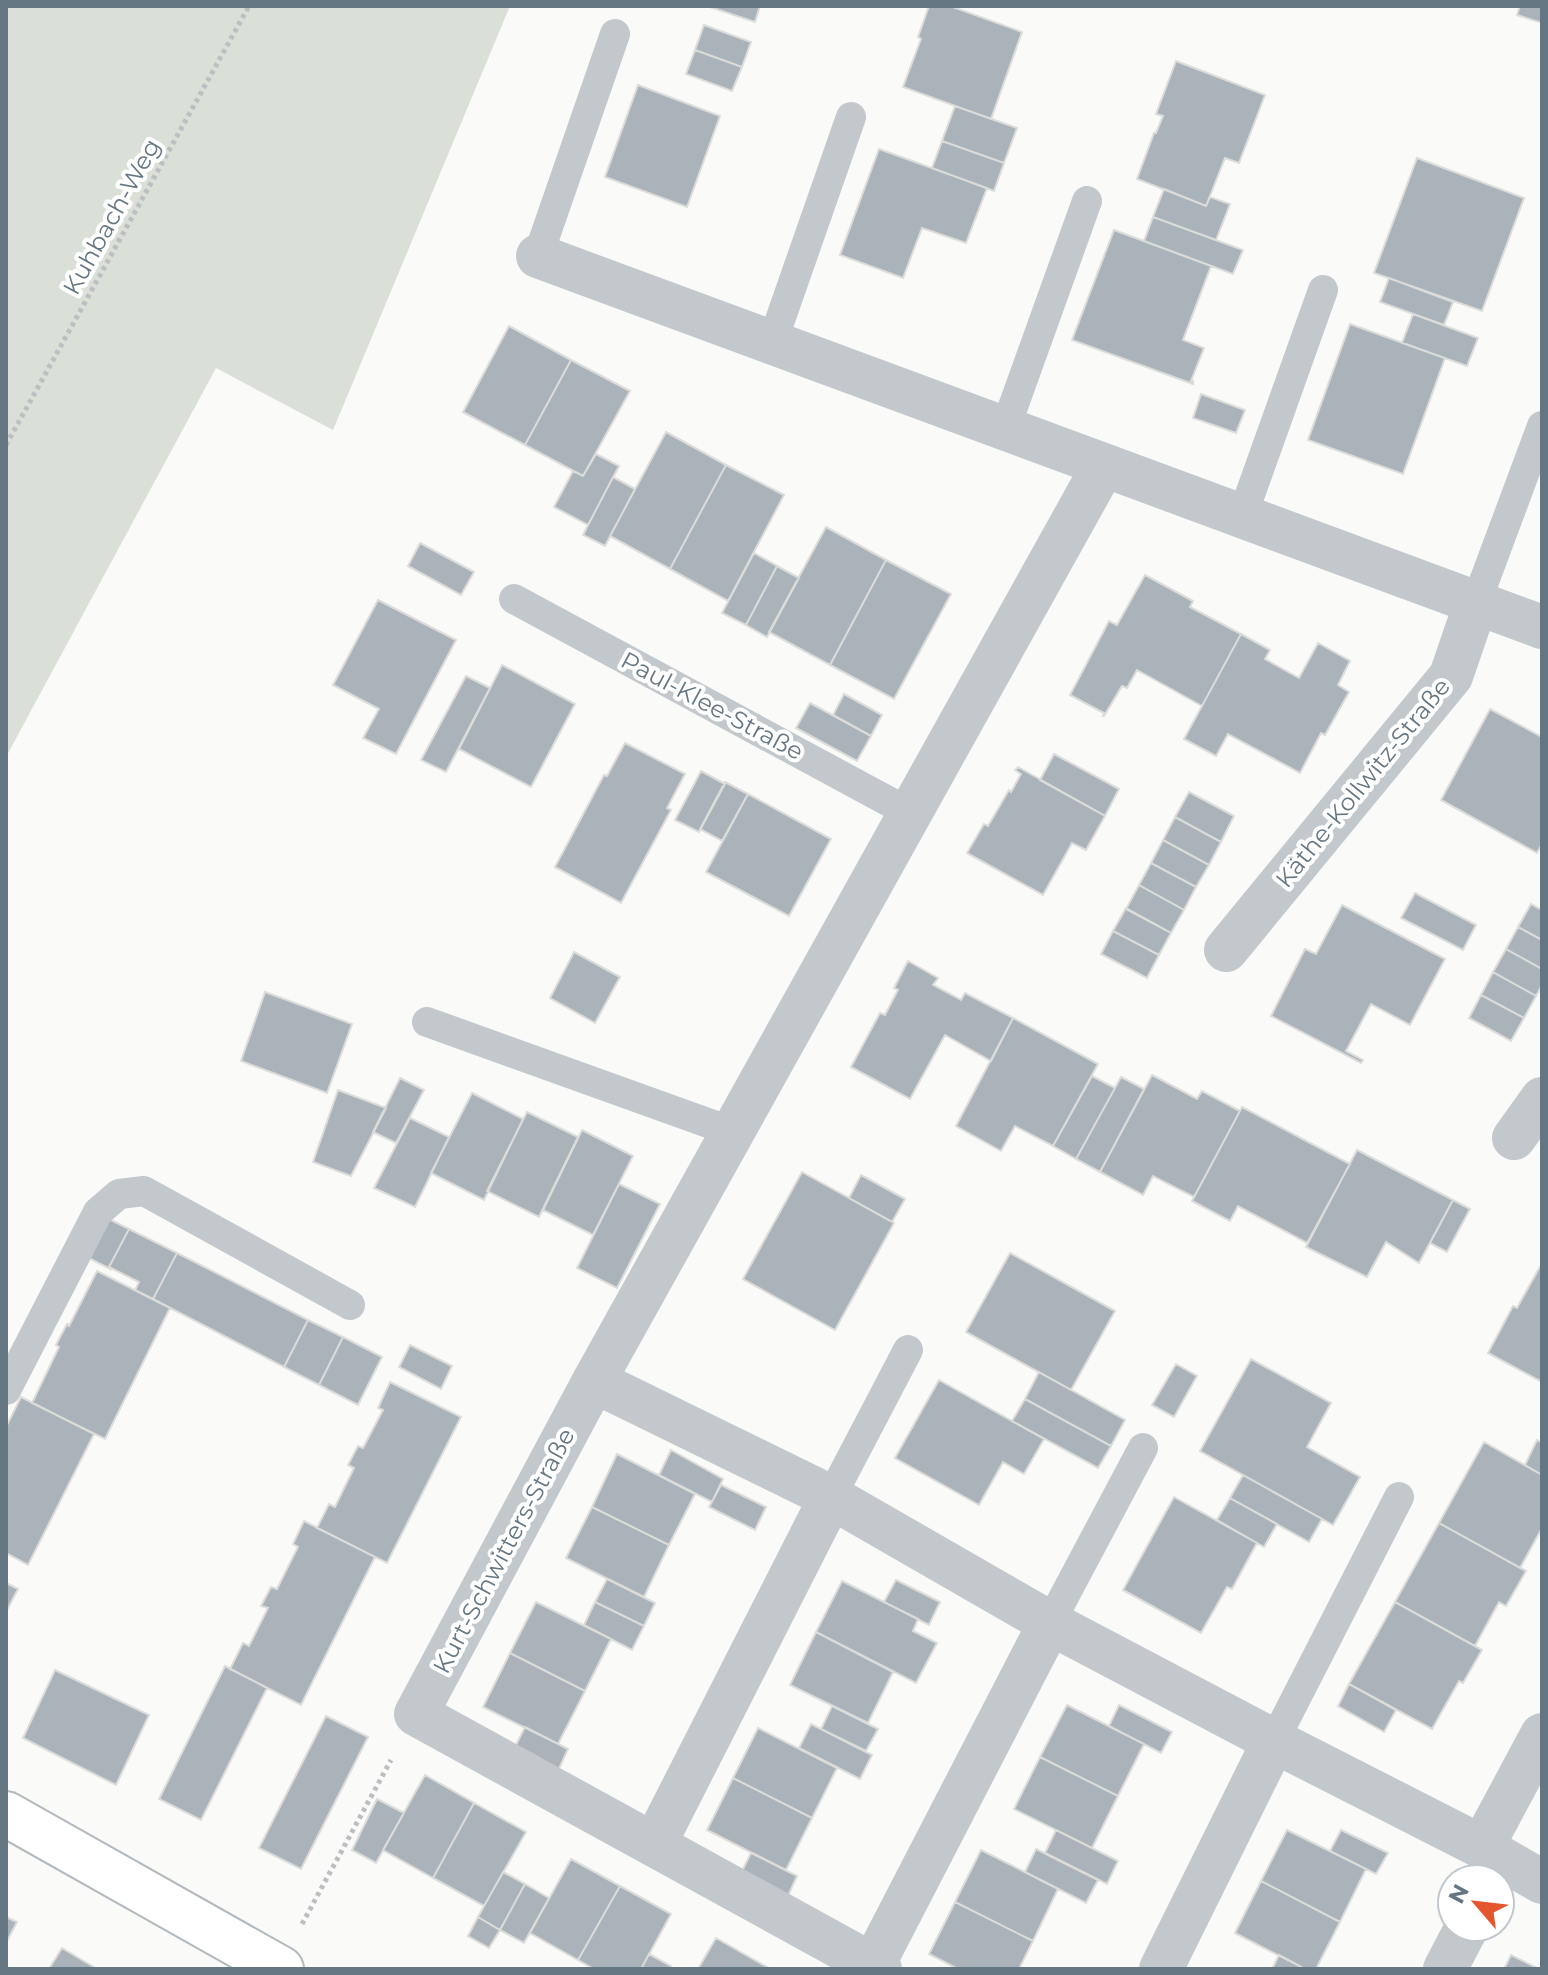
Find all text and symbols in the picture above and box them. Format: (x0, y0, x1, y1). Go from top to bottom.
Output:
street label: Kuhbach-Weg (57, 134, 166, 300)
street label: Paul-Klee-Straße (616, 645, 808, 766)
street label: Käthe-Kollwitz-Straße (1269, 672, 1456, 893)
street label: Kurt-Schwitters-Straße (427, 1423, 581, 1678)
north arrow (1436, 1863, 1516, 1943)
text: N (1443, 1880, 1475, 1908)

